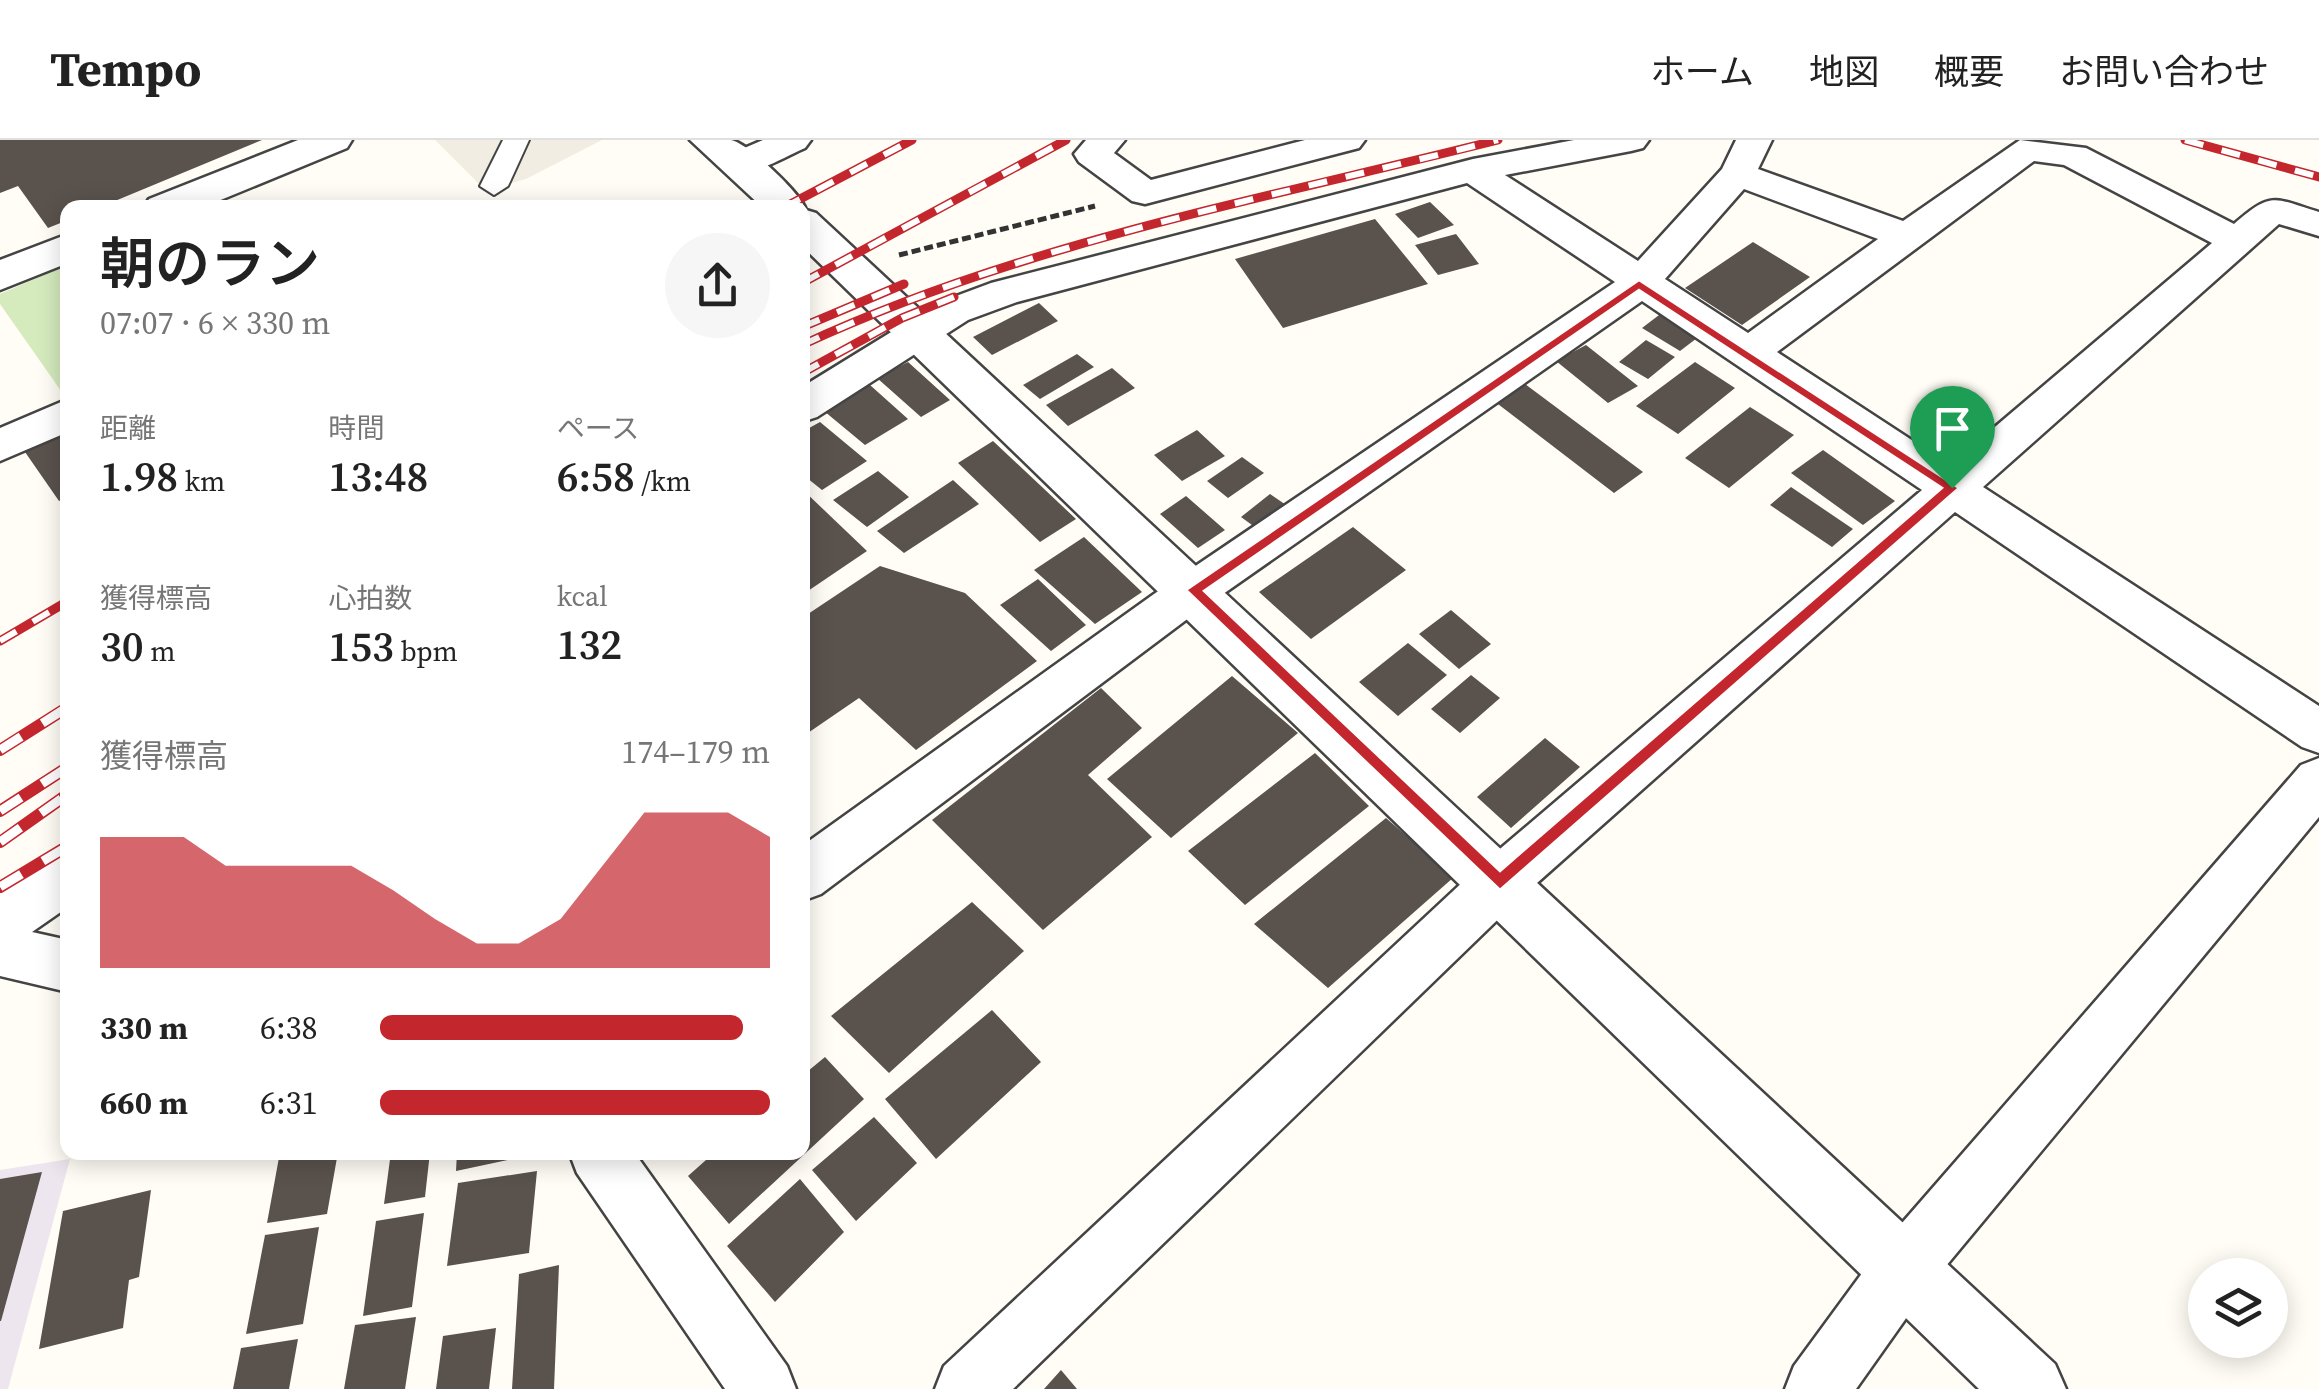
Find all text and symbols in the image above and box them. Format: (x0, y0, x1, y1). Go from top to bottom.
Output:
text: Tempo (50, 36, 201, 102)
text: ホーム (1650, 48, 1754, 96)
text: 地図 (1809, 48, 1879, 96)
text: 概要 (1934, 48, 2004, 96)
text: お問い合わせ (2059, 48, 2269, 96)
text: 朝のラン (100, 226, 320, 301)
button: share (665, 233, 770, 338)
text: 07:07 · 6 × 330 m (100, 301, 330, 345)
pin (1910, 386, 1995, 489)
icon: arrive (1925, 401, 1980, 456)
text: 距離 (100, 409, 156, 447)
text: 時間 (328, 409, 384, 447)
text: ペース (557, 409, 639, 447)
text: 1.98 (100, 447, 178, 505)
text: 13:48 (328, 447, 428, 505)
text: 6:58 (557, 447, 635, 505)
text: km (178, 462, 225, 500)
text: /km (635, 462, 691, 500)
text: kcal (557, 577, 608, 615)
text: 獲得標高 (100, 579, 212, 617)
text: 心拍数 (328, 579, 412, 617)
text: 132 (557, 615, 622, 673)
text: 30 (100, 617, 144, 675)
text: 153 (328, 617, 394, 675)
text: m (144, 632, 175, 670)
text: bpm (394, 632, 458, 670)
text: 174–179 m (621, 730, 770, 774)
text: 獲得標高 (100, 734, 228, 778)
text: 330 m (100, 1006, 188, 1050)
text: 6:38 (260, 1006, 318, 1050)
text: 660 m (100, 1081, 188, 1125)
text: 6:31 (260, 1081, 318, 1125)
map controls (2188, 1258, 2288, 1358)
button: layers (2188, 1258, 2288, 1358)

